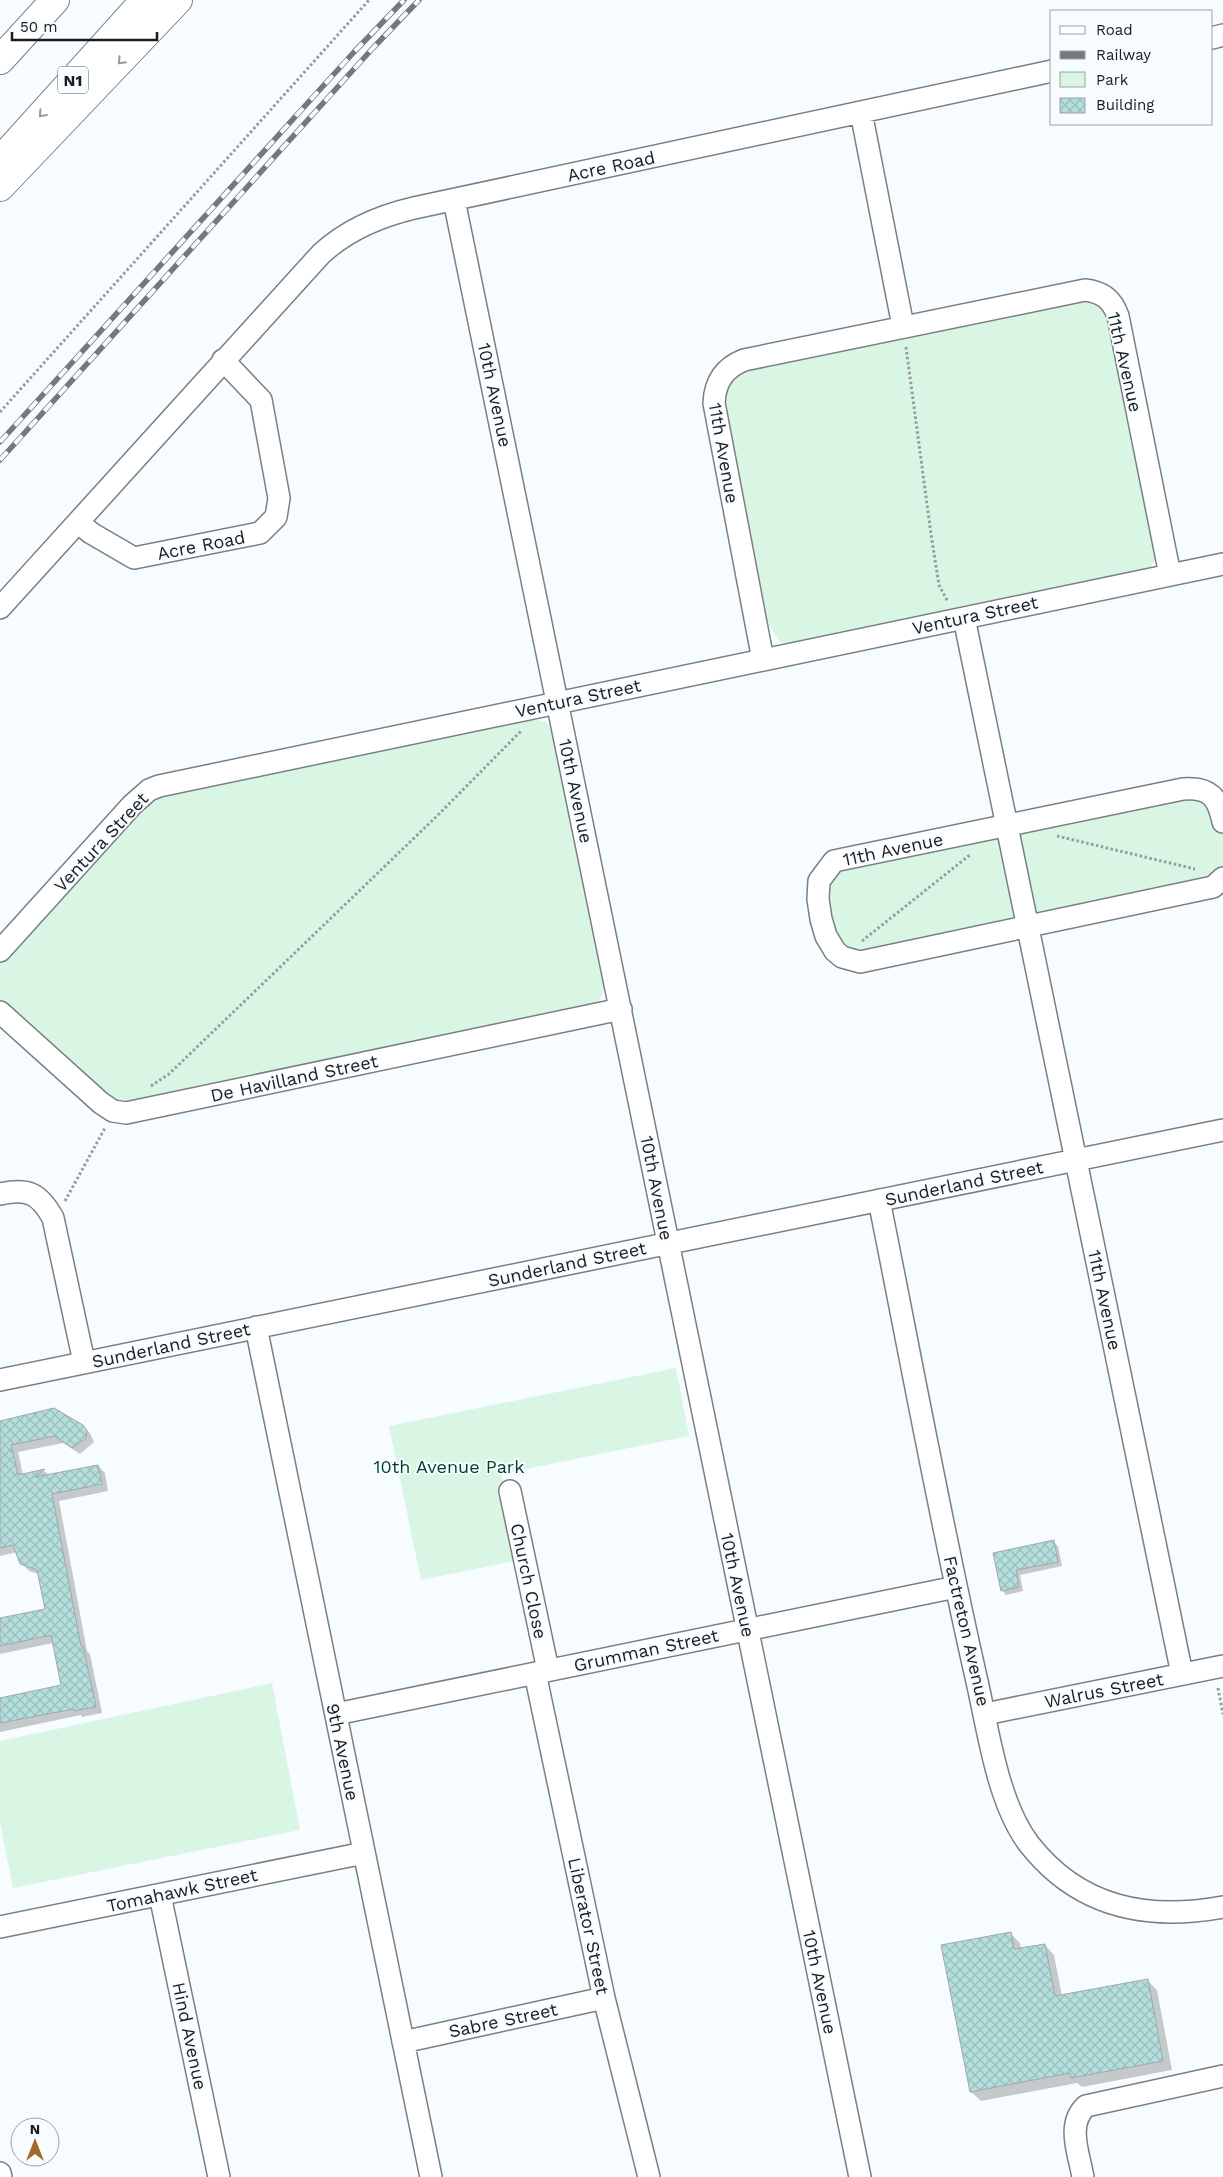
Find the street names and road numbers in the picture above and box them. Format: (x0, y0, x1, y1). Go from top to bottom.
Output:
road number: N1 (58, 66, 88, 94)
street label: Acre Road (565, 146, 657, 186)
street label: 11th Avenue (1103, 310, 1147, 414)
street label: 10th Avenue (474, 341, 516, 449)
street label: 11th Avenue (705, 401, 743, 505)
street label: Acre Road (155, 526, 247, 564)
street label: Ventura Street (910, 591, 1040, 639)
street label: Ventura Street (513, 674, 643, 722)
street label: 10th Avenue (555, 737, 597, 845)
street label: Ventura Street (50, 788, 153, 896)
street label: 11th Avenue (841, 828, 945, 870)
street label: De Havilland Street (208, 1050, 380, 1106)
street label: 10th Avenue (637, 1134, 677, 1242)
street label: Sunderland Street (883, 1156, 1045, 1210)
street label: Sunderland Street (486, 1237, 648, 1291)
street label: 11th Avenue (1084, 1248, 1126, 1352)
street label: Sunderland Street (90, 1318, 252, 1372)
street label: Church Close (507, 1521, 551, 1641)
street label: 10th Avenue (717, 1531, 759, 1639)
street label: Factreton Avenue (939, 1554, 995, 1708)
street label: Grumman Street (572, 1624, 721, 1676)
street label: Walrus Street (1043, 1668, 1166, 1712)
street label: 9th Avenue (322, 1701, 364, 1803)
street label: Liberator Street (564, 1855, 614, 1997)
street label: Tomahawk Street (105, 1864, 260, 1916)
street label: 10th Avenue (799, 1928, 841, 2036)
street label: Hind Avenue (168, 1980, 212, 2092)
street label: Sabre Street (447, 1998, 560, 2042)

